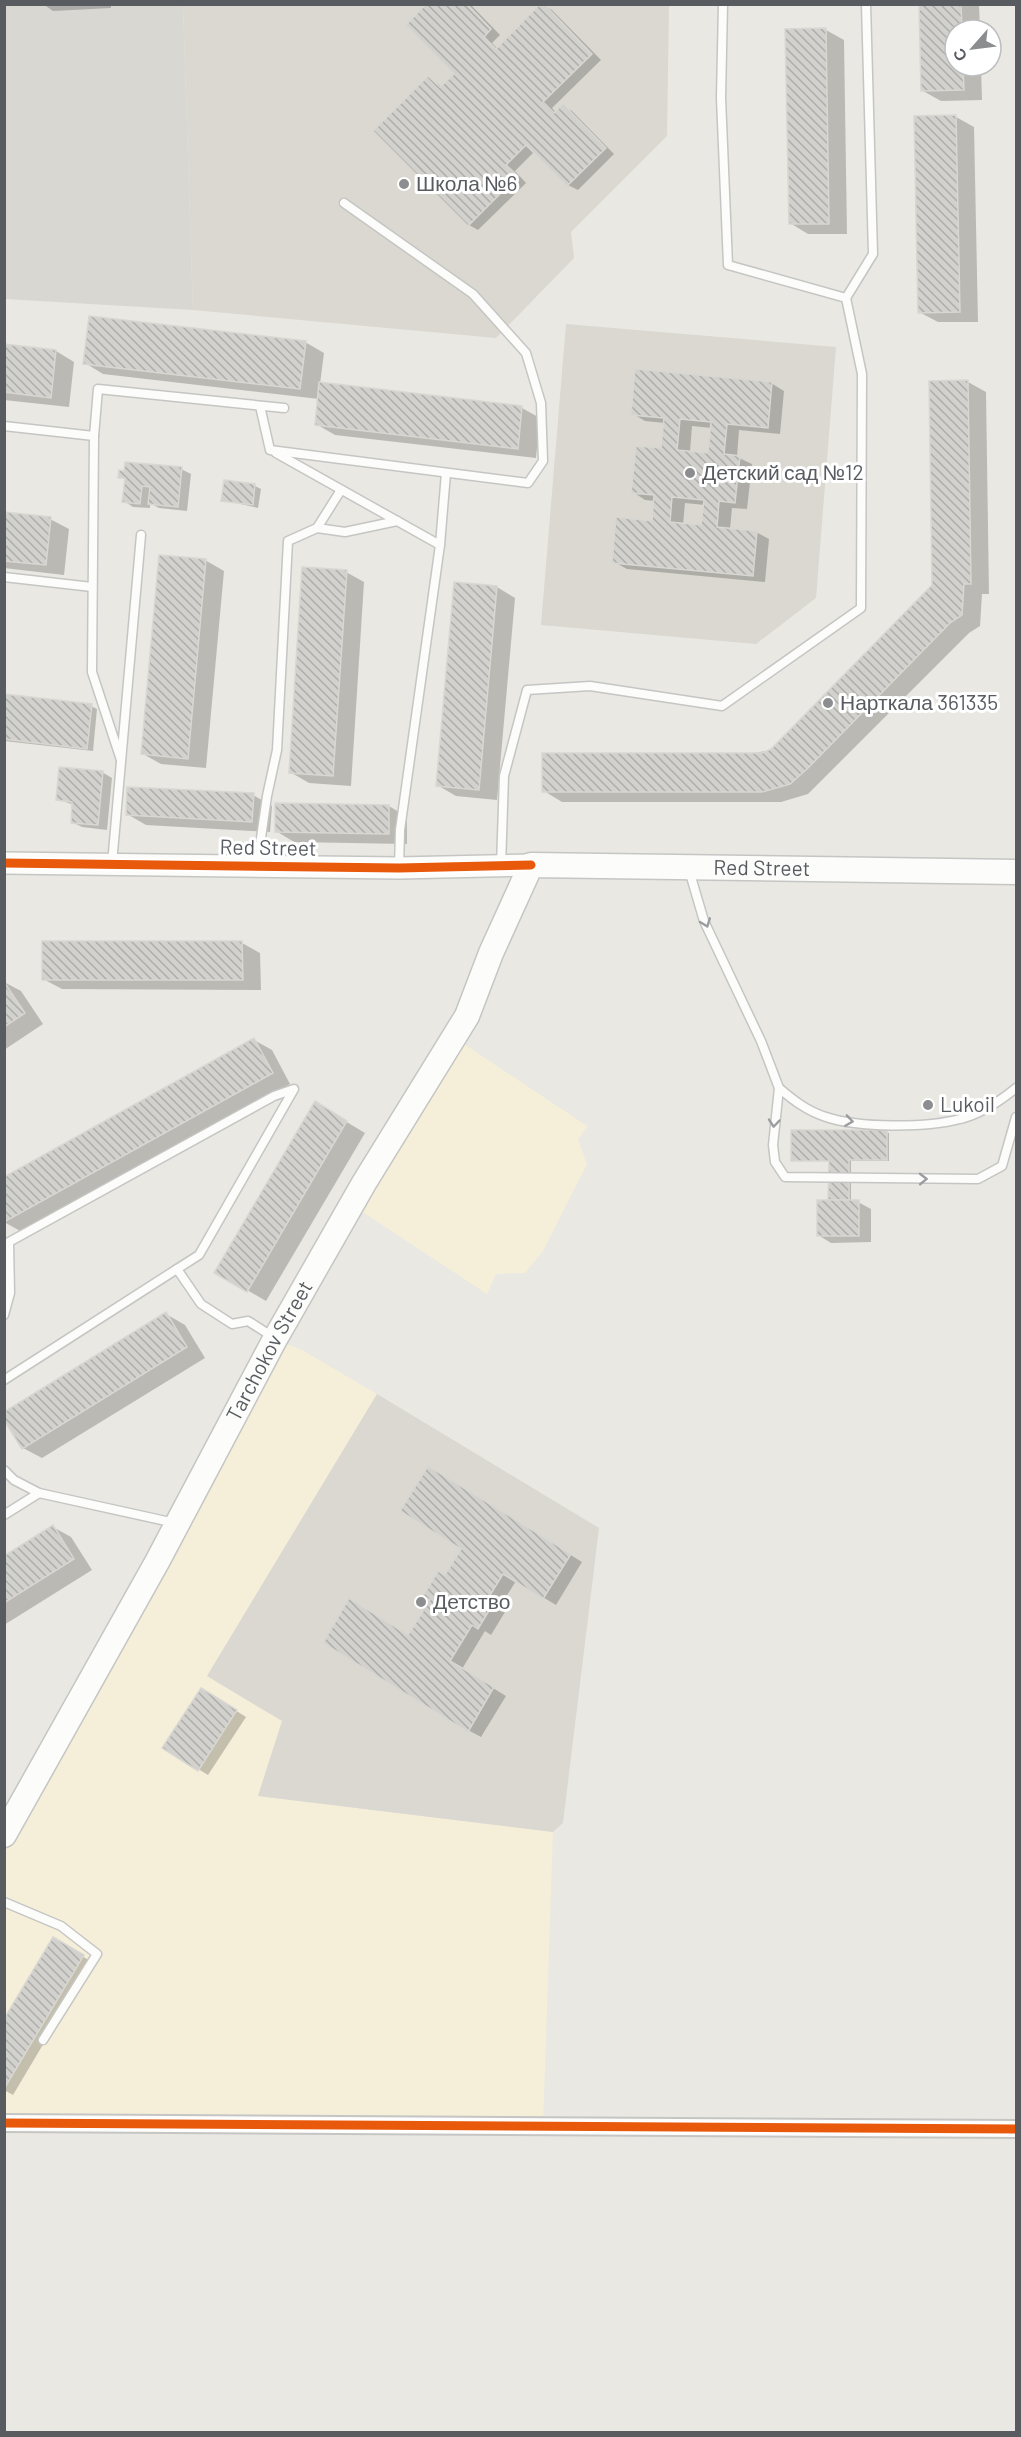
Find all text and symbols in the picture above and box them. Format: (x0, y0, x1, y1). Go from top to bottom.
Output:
north arrow (943, 18, 1003, 78)
text: С (948, 45, 970, 65)
place label: Школа №6 (416, 170, 517, 195)
marker: Школа №6 (397, 177, 411, 191)
place label: Детский сад №12 (702, 459, 864, 484)
marker: Детский сад №12 (683, 466, 697, 480)
place label: Нарткала 361335 (840, 689, 998, 714)
marker: Нарткала 361335 (821, 696, 835, 710)
street label: Red Street (219, 833, 317, 860)
street label: Red Street (713, 854, 811, 880)
one-way arrow (699, 917, 711, 928)
place label: Lukoil (940, 1091, 995, 1116)
marker: Lukoil (921, 1098, 935, 1112)
one-way arrow (844, 1114, 853, 1126)
one-way arrow (768, 1118, 781, 1128)
one-way arrow (919, 1173, 928, 1186)
street label: Tarchokov Street (220, 1276, 317, 1425)
place label: Детство (433, 1588, 510, 1613)
marker: Детство (414, 1595, 428, 1609)

